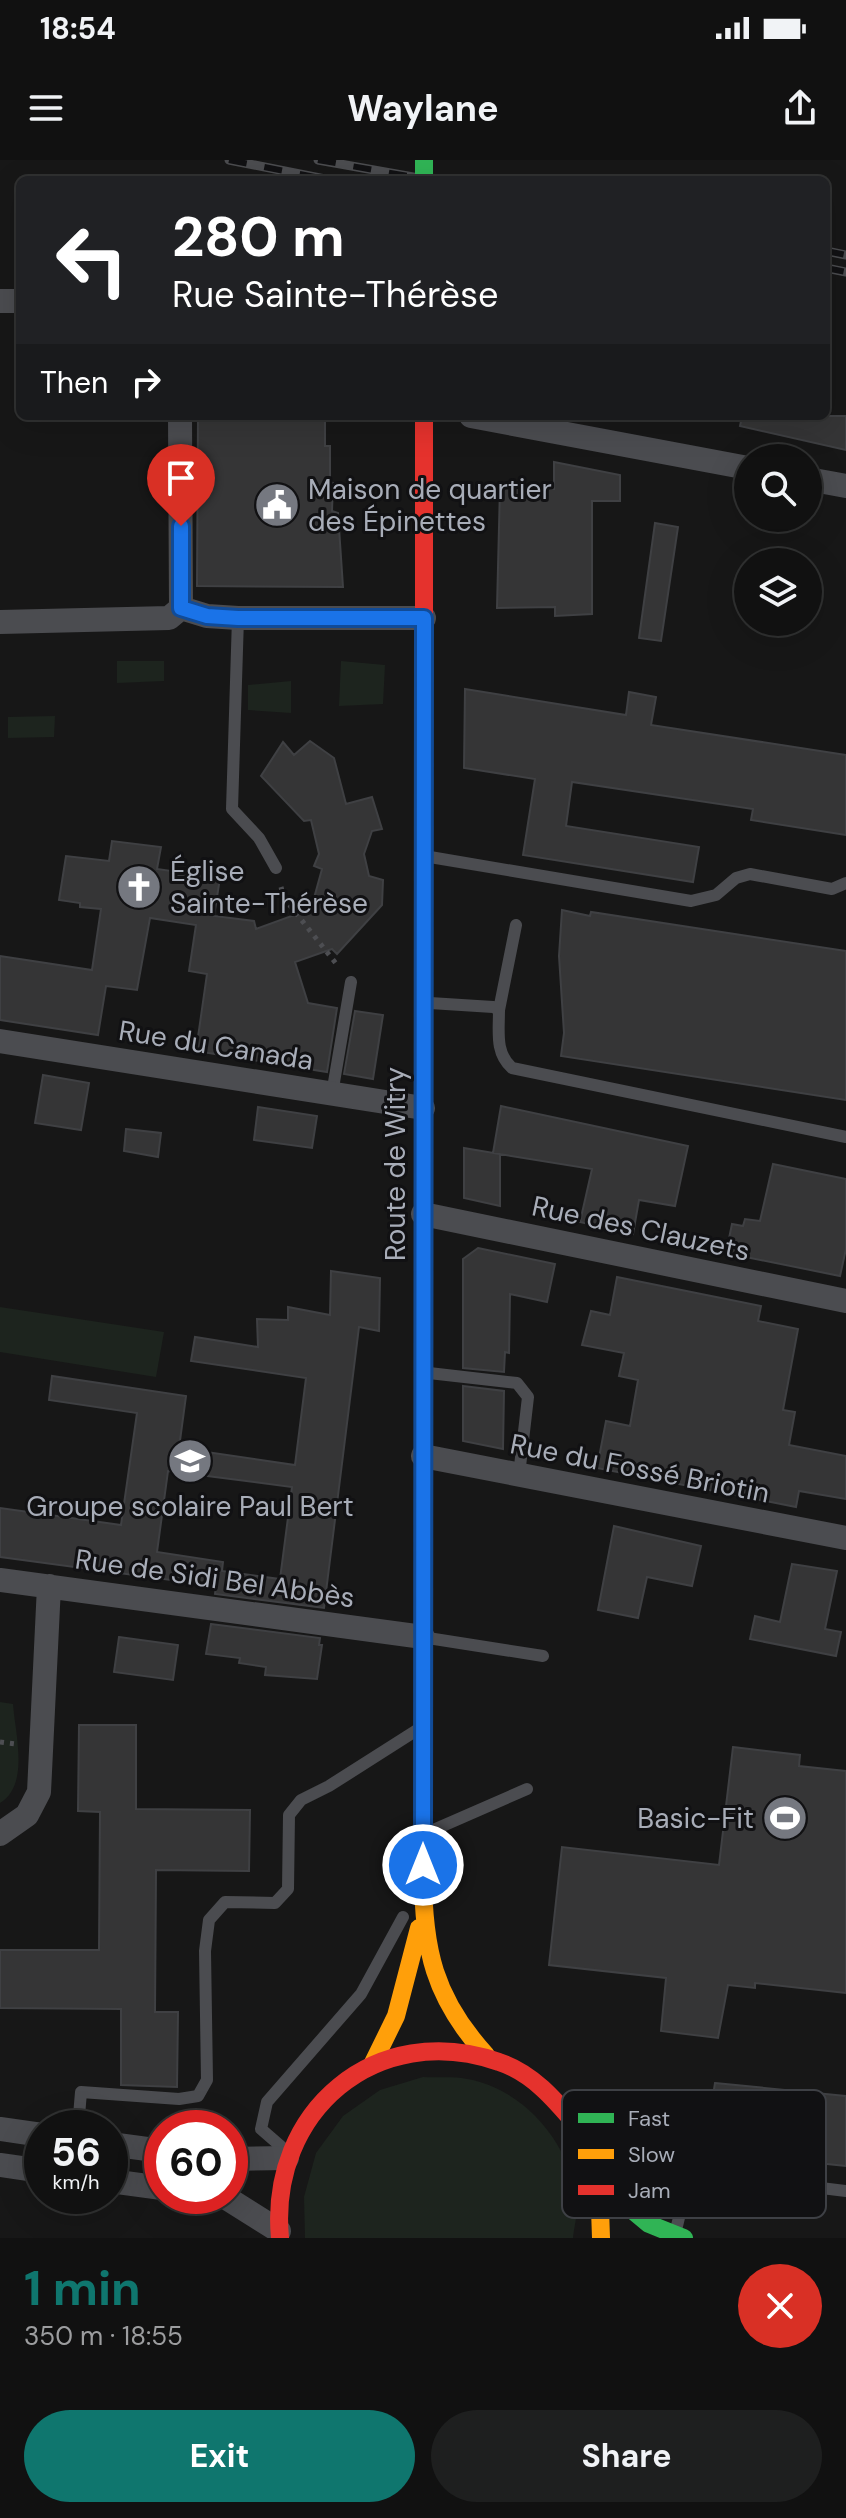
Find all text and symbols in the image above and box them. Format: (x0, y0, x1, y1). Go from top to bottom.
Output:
text: 18:54 (40, 9, 116, 48)
text: Waylane (347, 85, 499, 132)
icon: menu (24, 86, 68, 130)
icon: share (778, 86, 822, 130)
text: 280 m (172, 200, 345, 273)
icon: left (40, 208, 144, 312)
text: Rue Sainte-Thérèse (172, 271, 498, 318)
icon: right (124, 360, 168, 404)
text: Then (40, 363, 108, 402)
pin (147, 444, 215, 526)
map controls (734, 444, 822, 636)
button: search (734, 444, 822, 532)
icon: arrive (159, 456, 203, 500)
place label: Maison de quartier des Épinettes (308, 471, 552, 540)
public building icon: Maison de quartier des Épinettes (253, 481, 301, 529)
button: layers (734, 548, 822, 636)
place label: Église Sainte-Thérèse (170, 853, 368, 922)
church icon: Église Sainte-Thérèse (115, 863, 163, 911)
street label: Rue du Canada (116, 1012, 316, 1079)
street label: Route de Witry (377, 1067, 414, 1261)
street label: Rue des Clauzets (529, 1187, 753, 1270)
street label: Rue du Fossé Briotin (507, 1425, 773, 1512)
school or university icon: Groupe scolaire Paul Bert (166, 1437, 214, 1485)
place label: Groupe scolaire Paul Bert (26, 1488, 354, 1525)
street label: Rue de Sidi Bel Abbès (73, 1541, 357, 1616)
sports icon: Basic-Fit (761, 1794, 809, 1842)
place label: Basic-Fit (637, 1800, 754, 1837)
position arrow (381, 1823, 465, 1907)
legend (562, 2090, 826, 2218)
text: Fast (628, 2104, 670, 2133)
speed limit sign: 60 (144, 2110, 248, 2214)
text: 56 (51, 2126, 101, 2178)
text: Slow (628, 2140, 675, 2169)
text: km/h (52, 2169, 100, 2195)
text: Jam (628, 2176, 671, 2205)
text: 1 min (24, 2257, 141, 2320)
button: close (738, 2264, 822, 2348)
text: 350 m · 18:55 (24, 2319, 183, 2353)
button: Exit (24, 2410, 415, 2502)
button: Share (431, 2410, 822, 2502)

